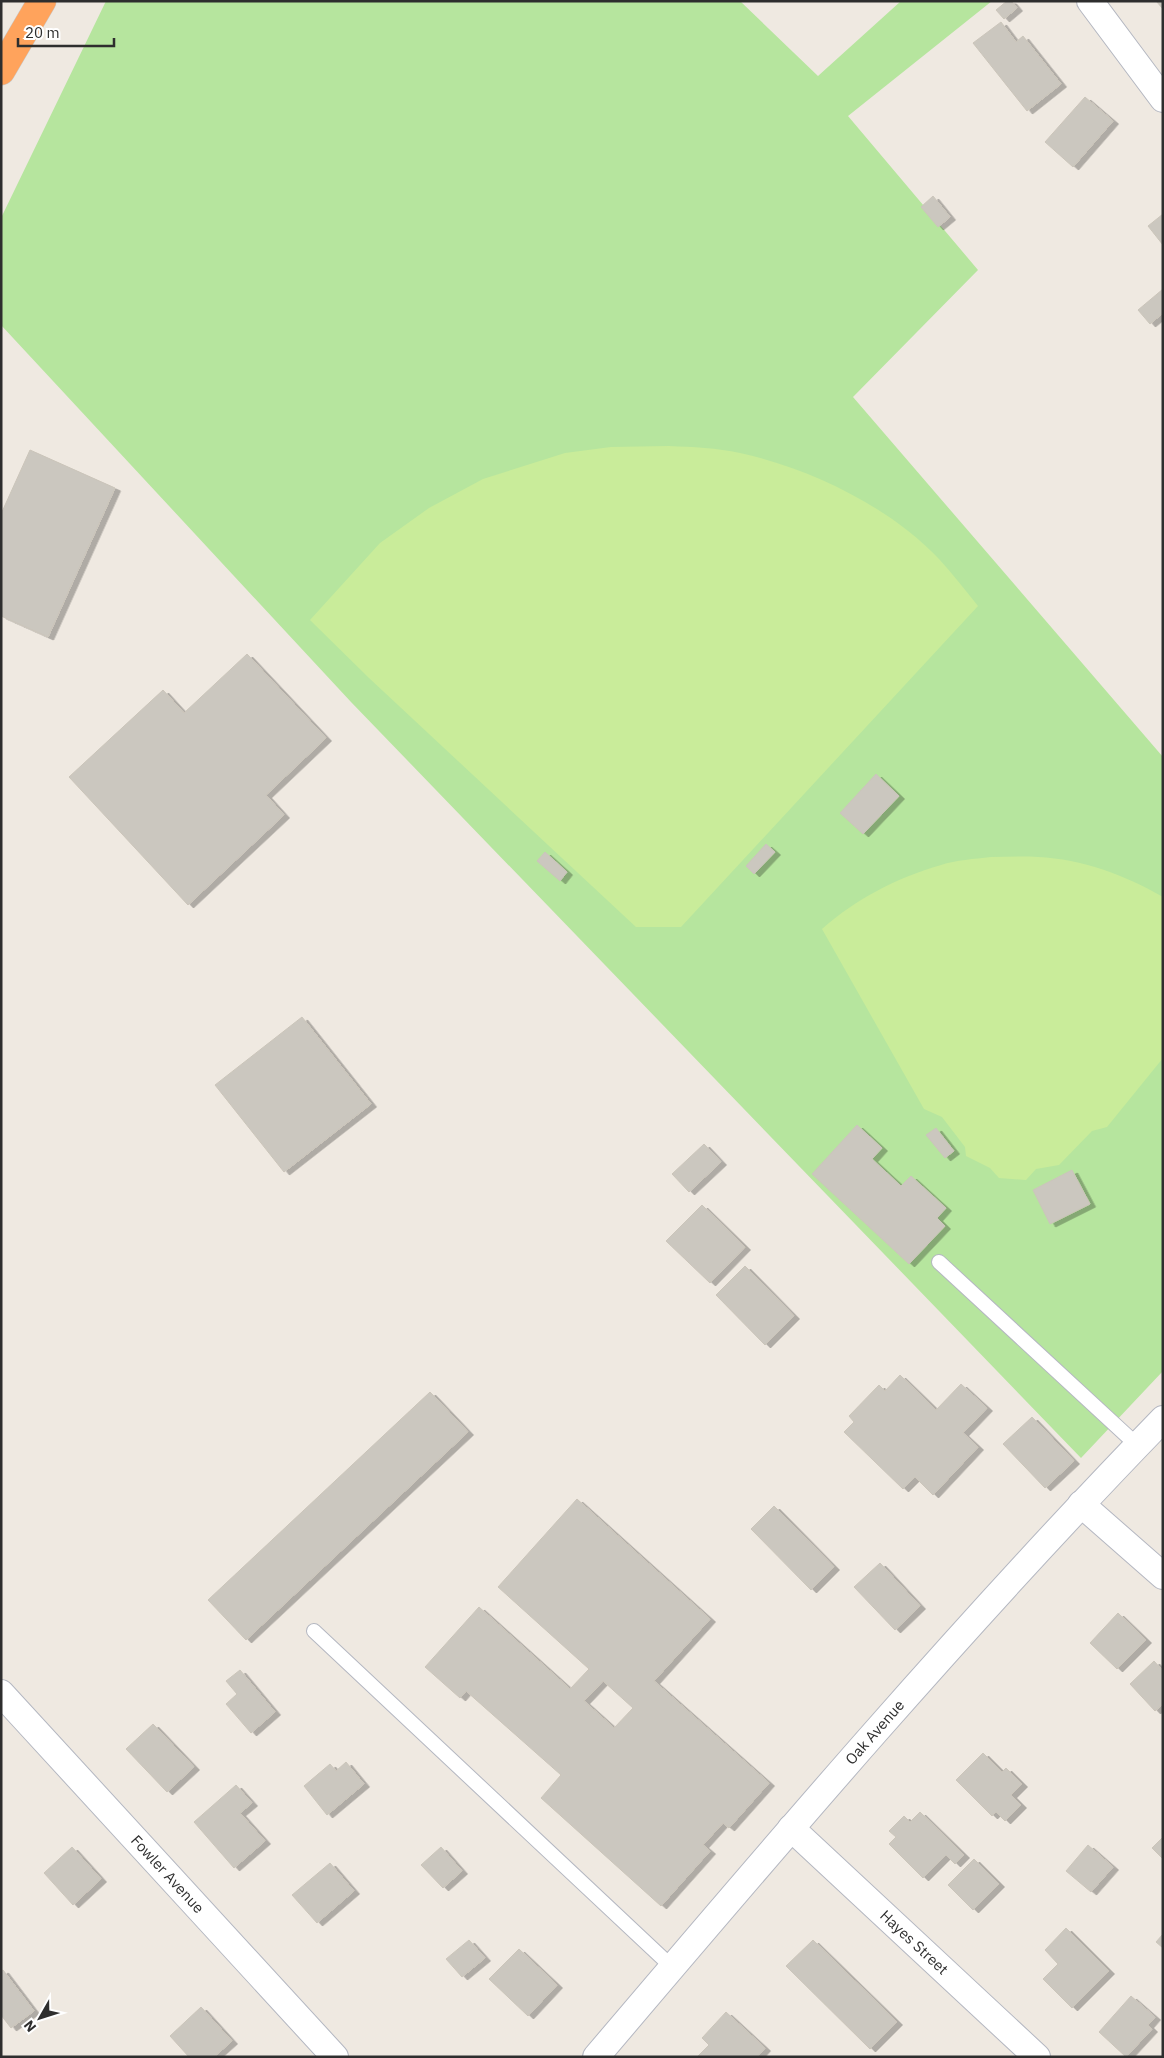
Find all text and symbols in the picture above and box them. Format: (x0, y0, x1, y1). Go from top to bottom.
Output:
scale bar (18, 15, 114, 47)
text: 20 m (25, 23, 60, 42)
street label: Oak Avenue (841, 1696, 908, 1768)
street label: Fowler Avenue (127, 1831, 208, 1917)
street label: Hayes Street (876, 1906, 952, 1978)
north arrow (15, 1993, 65, 2043)
text: N (20, 2017, 40, 2036)

